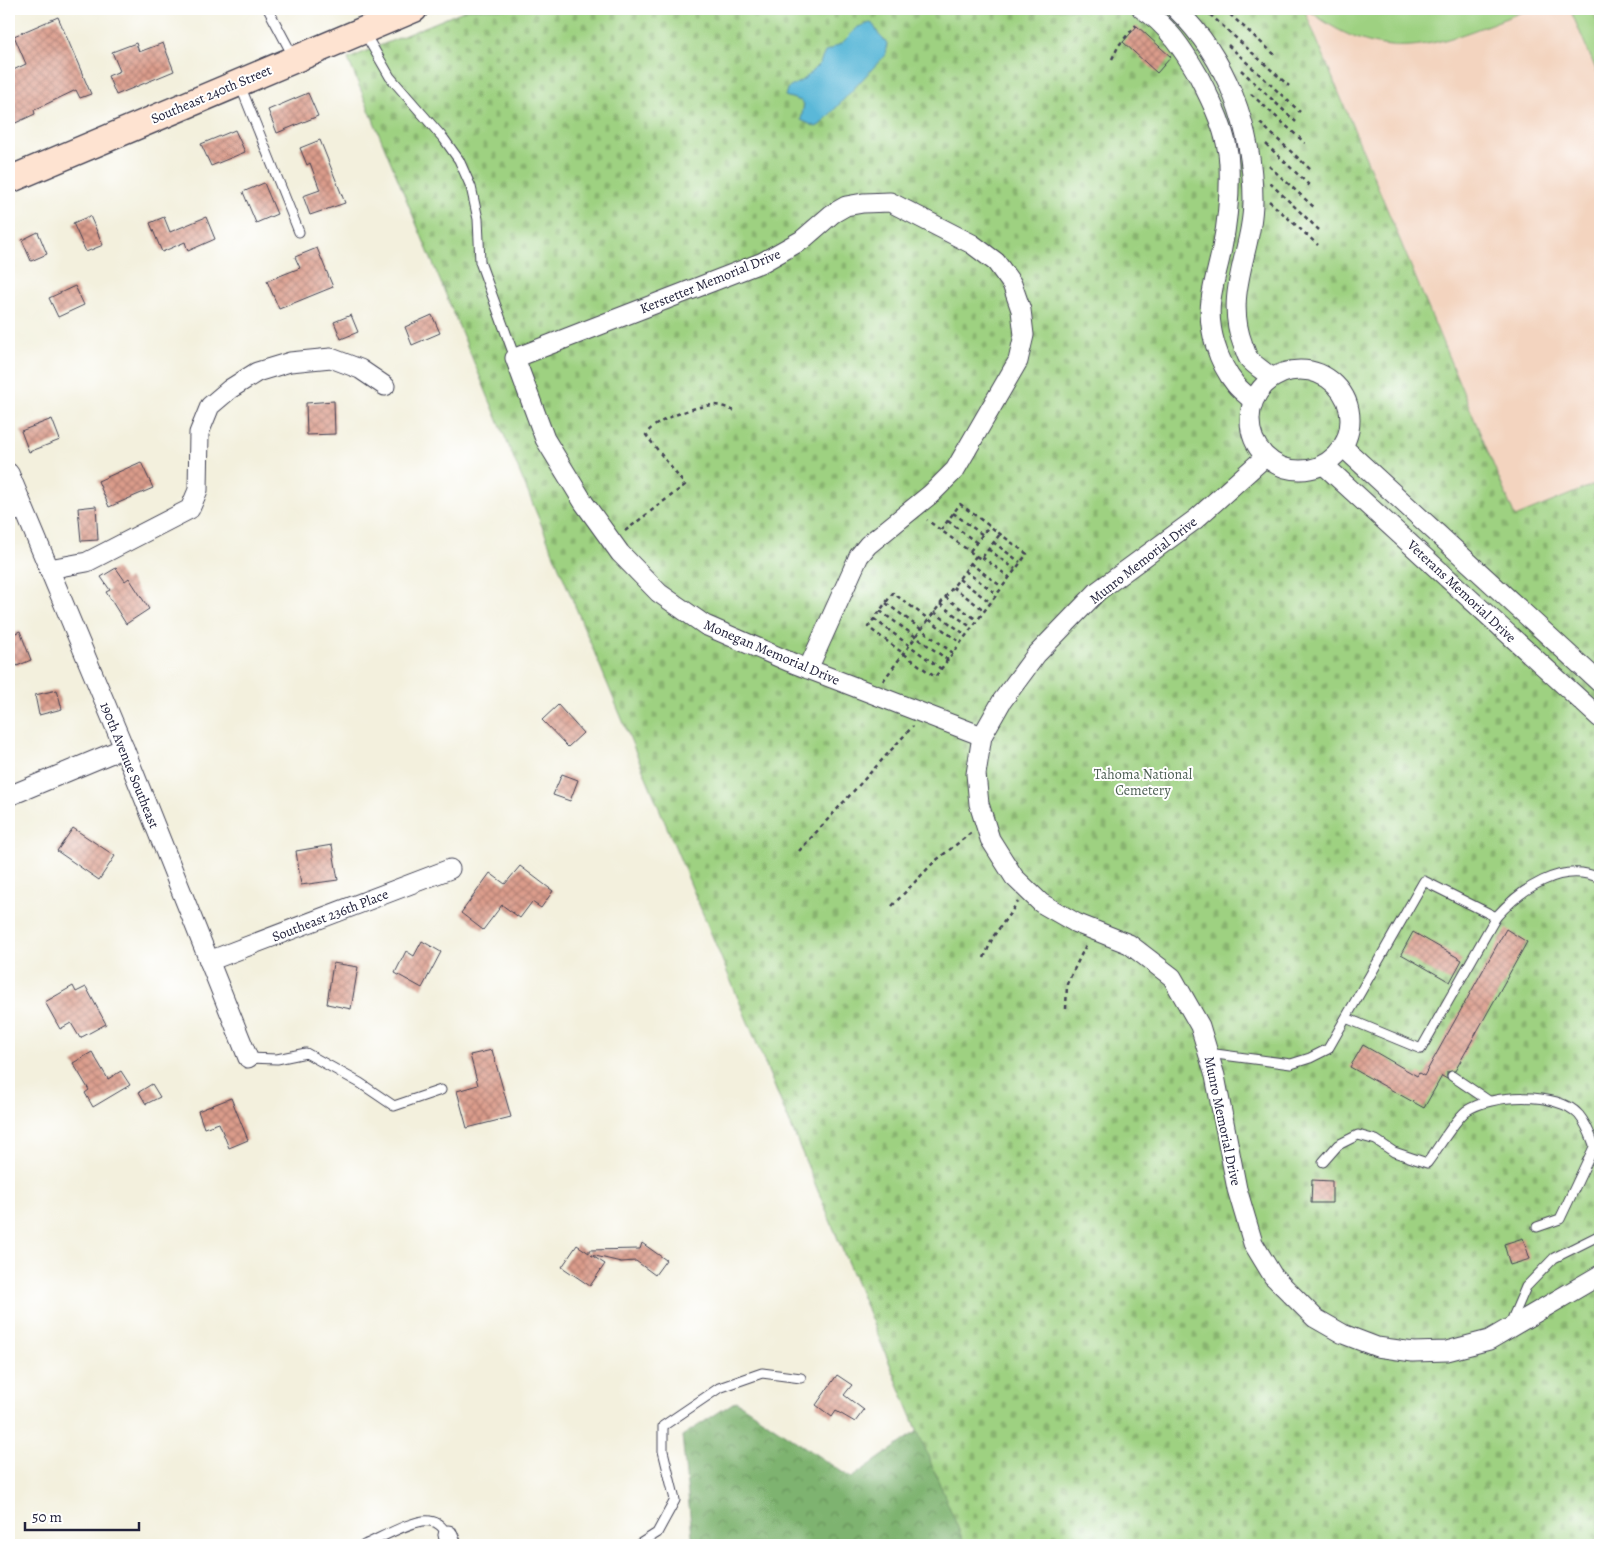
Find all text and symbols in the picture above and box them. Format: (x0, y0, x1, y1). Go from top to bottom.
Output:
street label: Southeast 240th Street (148, 60, 275, 128)
street label: Kerstetter Memorial Drive (637, 245, 783, 318)
street label: Munro Memorial Drive (1086, 512, 1201, 608)
street label: Veterans Memorial Drive (1402, 535, 1520, 647)
street label: Monegan Memorial Drive (701, 615, 843, 690)
street label: 190th Avenue Southeast (95, 699, 164, 832)
park label: Tahoma National Cemetery (1094, 765, 1193, 800)
street label: Southeast 236th Place (269, 885, 391, 946)
street label: Munro Memorial Drive (1200, 1055, 1245, 1187)
scale bar (25, 1499, 139, 1531)
text: 50 m (32, 1507, 62, 1527)

